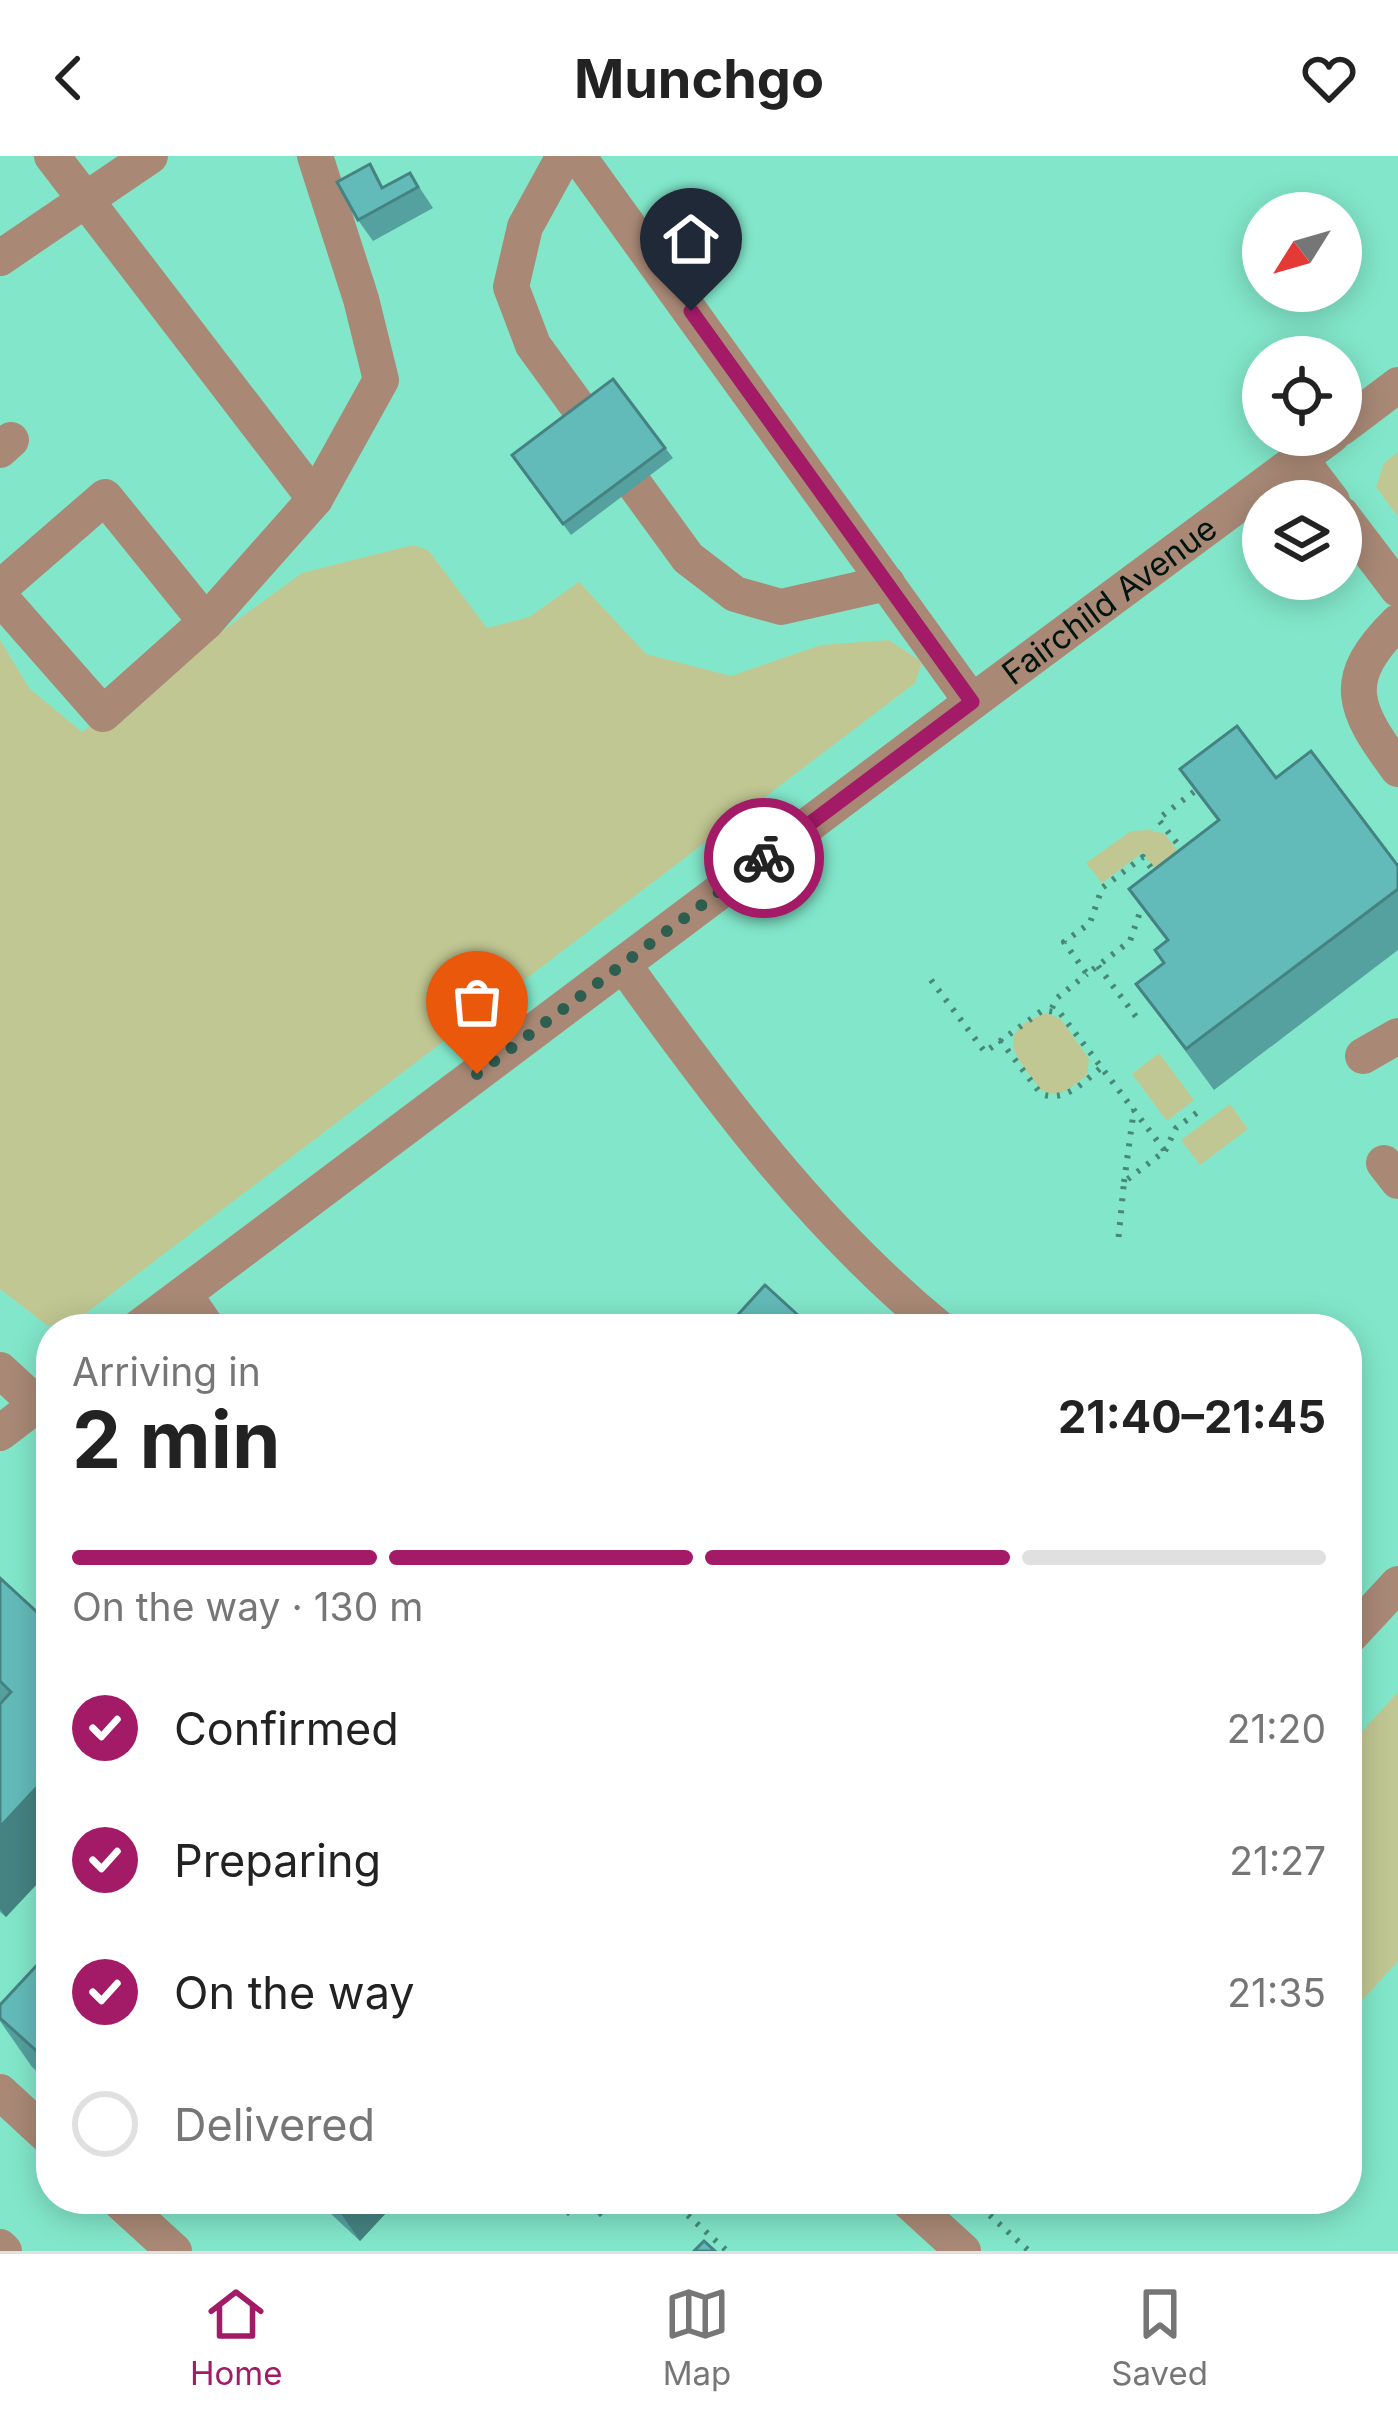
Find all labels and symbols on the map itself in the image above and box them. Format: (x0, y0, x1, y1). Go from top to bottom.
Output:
pin (640, 188, 742, 311)
north arrow (1242, 192, 1362, 312)
street label: Fairchild Avenue (994, 508, 1224, 693)
courier (704, 798, 824, 918)
pin (426, 951, 528, 1074)

